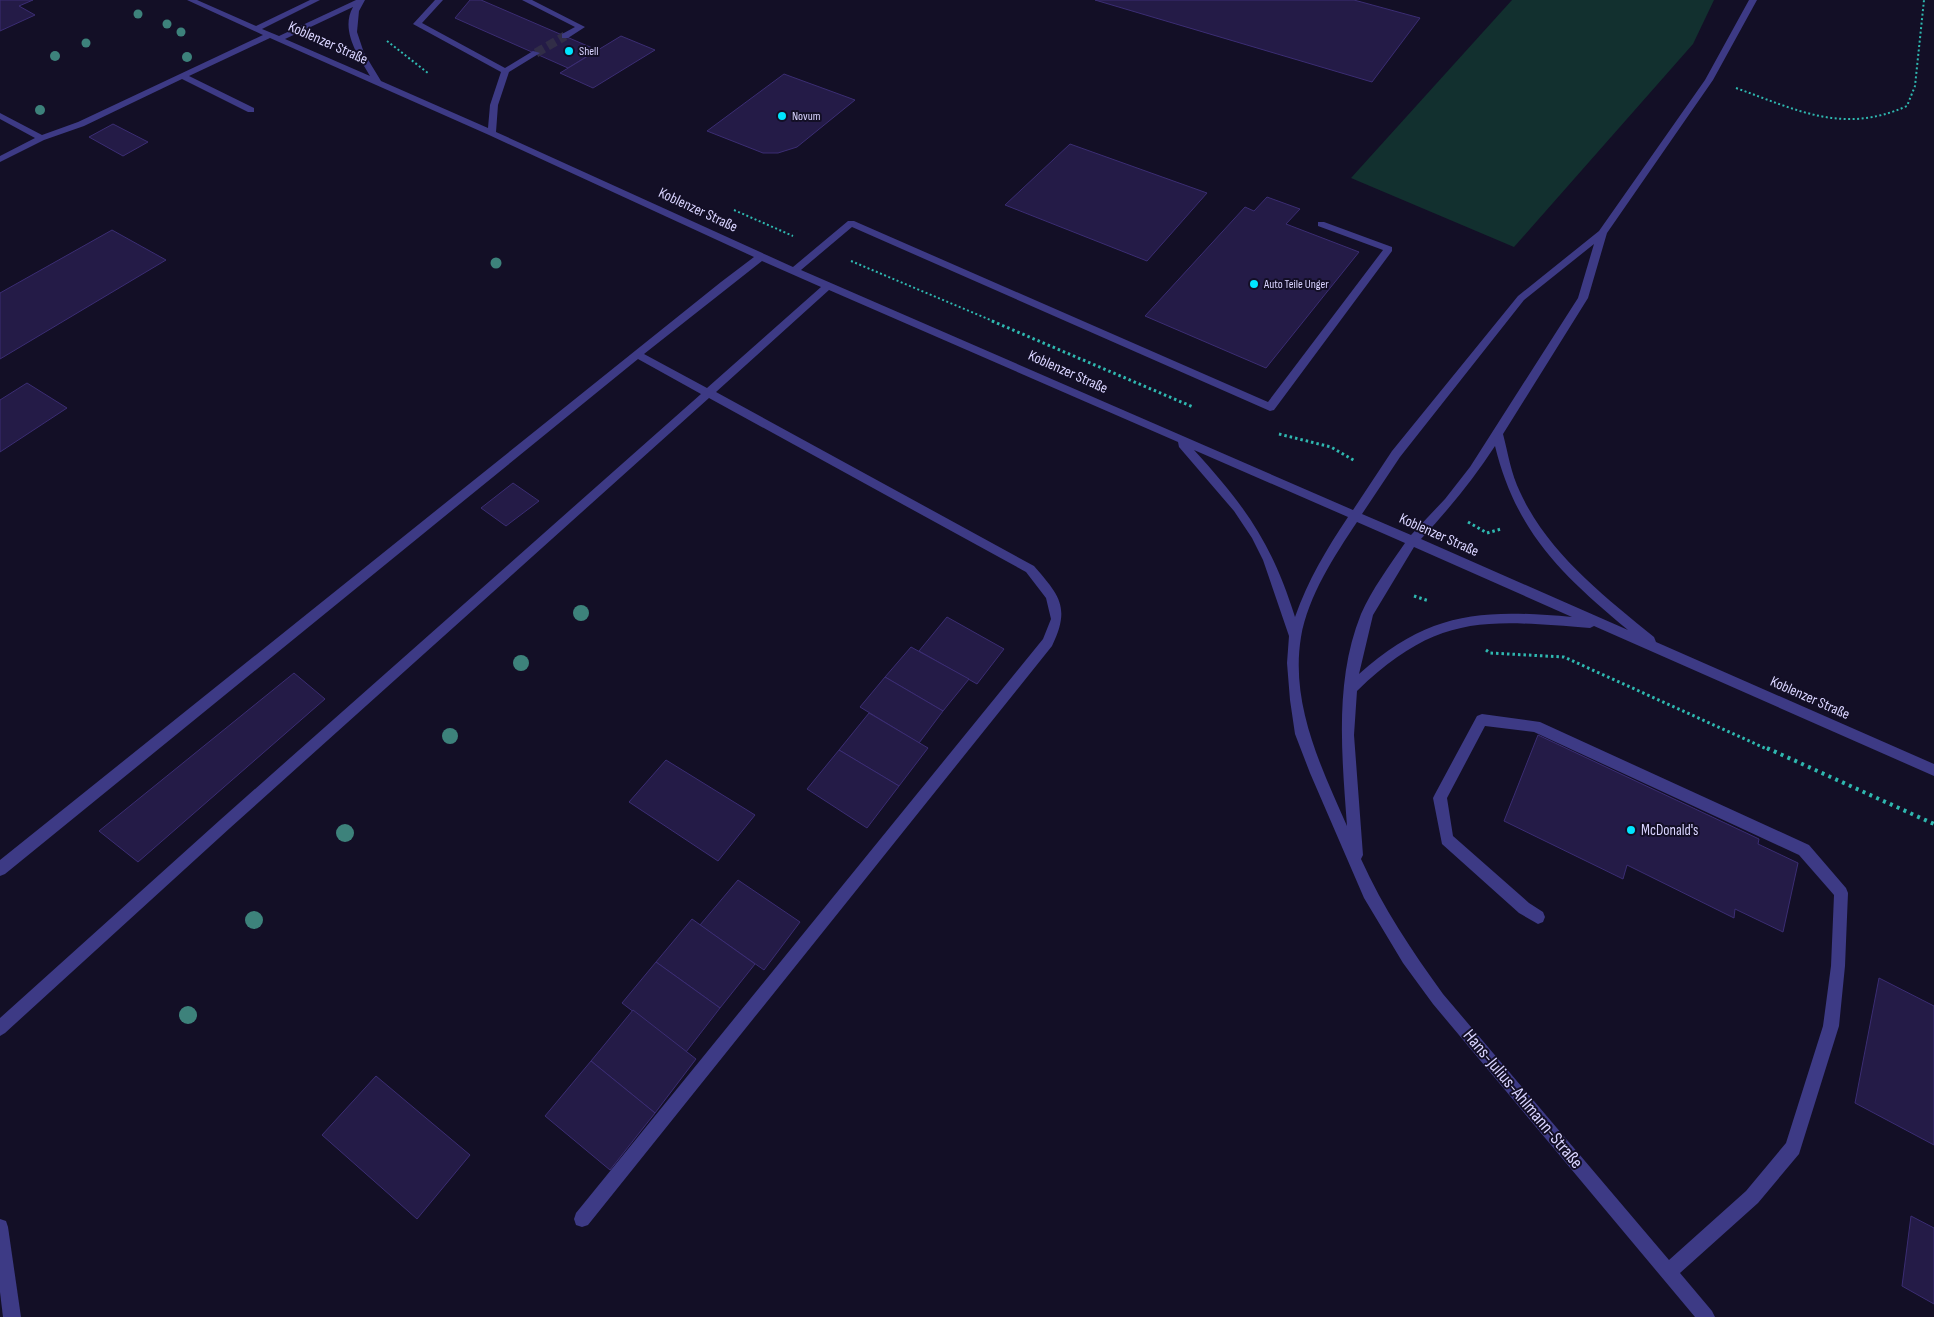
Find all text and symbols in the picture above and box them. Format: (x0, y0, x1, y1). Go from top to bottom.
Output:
street label: Koblenzer Straße (285, 17, 371, 69)
place label: Shell (579, 44, 599, 59)
marker: Shell (563, 45, 575, 57)
place label: Novum (792, 109, 821, 124)
marker: Novum (776, 110, 788, 122)
street label: Koblenzer Straße (655, 183, 741, 237)
place label: Auto Teile Unger (1263, 277, 1329, 292)
marker: Auto Teile Unger (1248, 278, 1260, 290)
street label: Koblenzer Straße (1025, 346, 1111, 398)
street label: Koblenzer Straße (1396, 509, 1482, 561)
street label: Koblenzer Straße (1767, 672, 1853, 724)
place label: McDonald's (1641, 821, 1699, 840)
marker: McDonald's (1625, 824, 1637, 836)
street label: Hans-Julius-Ahlmann-Straße (1459, 1025, 1587, 1173)

